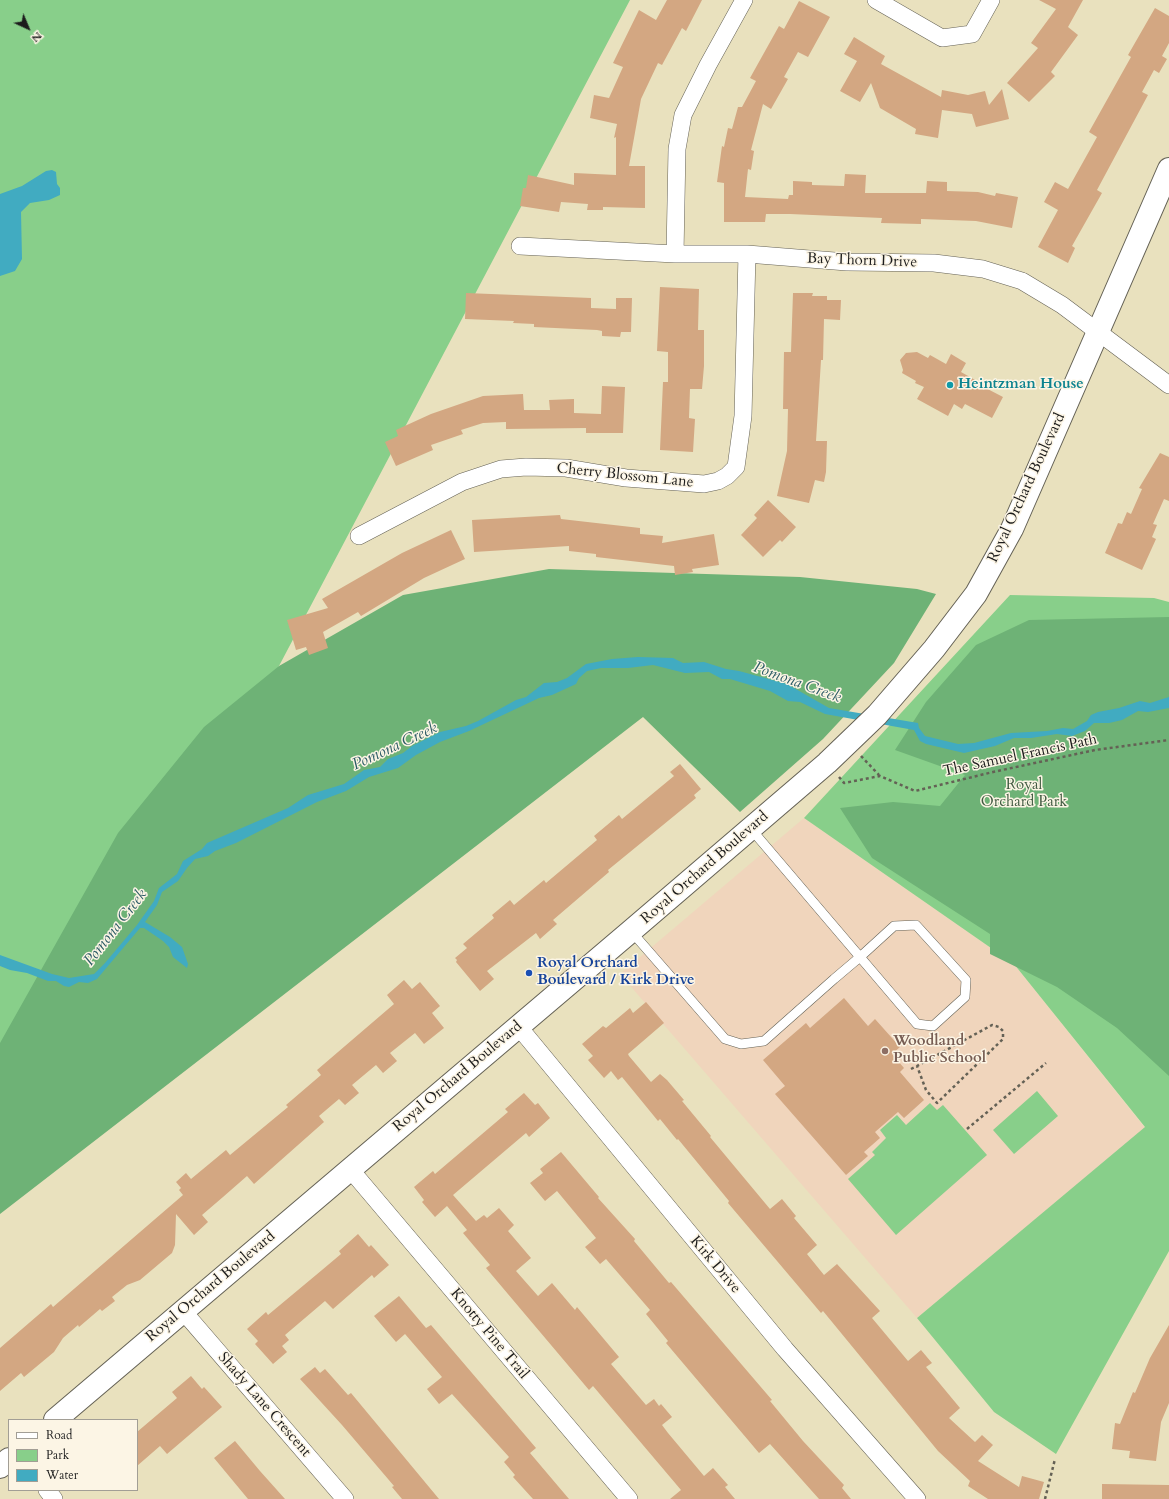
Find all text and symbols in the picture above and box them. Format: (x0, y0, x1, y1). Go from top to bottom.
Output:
north arrow (8, 8, 48, 48)
text: N (28, 28, 45, 46)
street label: Bay Thorn Drive (807, 250, 917, 272)
place label: Heintzman House (958, 376, 1084, 394)
marker: Heintzman House (945, 380, 955, 390)
street label: Royal Orchard Boulevard (984, 410, 1070, 566)
street label: Cherry Blossom Lane (556, 460, 694, 492)
water label: Pomona Creek (751, 658, 843, 708)
water label: Pomona Creek (349, 719, 441, 775)
street label: The Samuel Francis Path (941, 731, 1099, 781)
park label: Royal Orchard Park (981, 777, 1067, 812)
street label: Royal Orchard Boulevard (638, 808, 772, 928)
water label: Pomona Creek (80, 886, 152, 970)
place label: Royal Orchard Boulevard / Kirk Drive (537, 955, 695, 990)
marker: Royal Orchard Boulevard / Kirk Drive (524, 968, 534, 978)
street label: Royal Orchard Boulevard (390, 1018, 526, 1136)
place label: Woodland Public School (893, 1033, 986, 1068)
marker: Woodland Public School (880, 1046, 890, 1056)
street label: Royal Orchard Boulevard (143, 1228, 279, 1346)
street label: Kirk Drive (686, 1233, 744, 1297)
street label: Knotty Pine Trail (446, 1285, 532, 1383)
street label: Shady Lane Crescent (214, 1349, 314, 1461)
legend (8, 1419, 138, 1491)
text: Road (46, 1427, 72, 1443)
text: Park (46, 1447, 69, 1463)
text: Water (46, 1467, 78, 1483)

